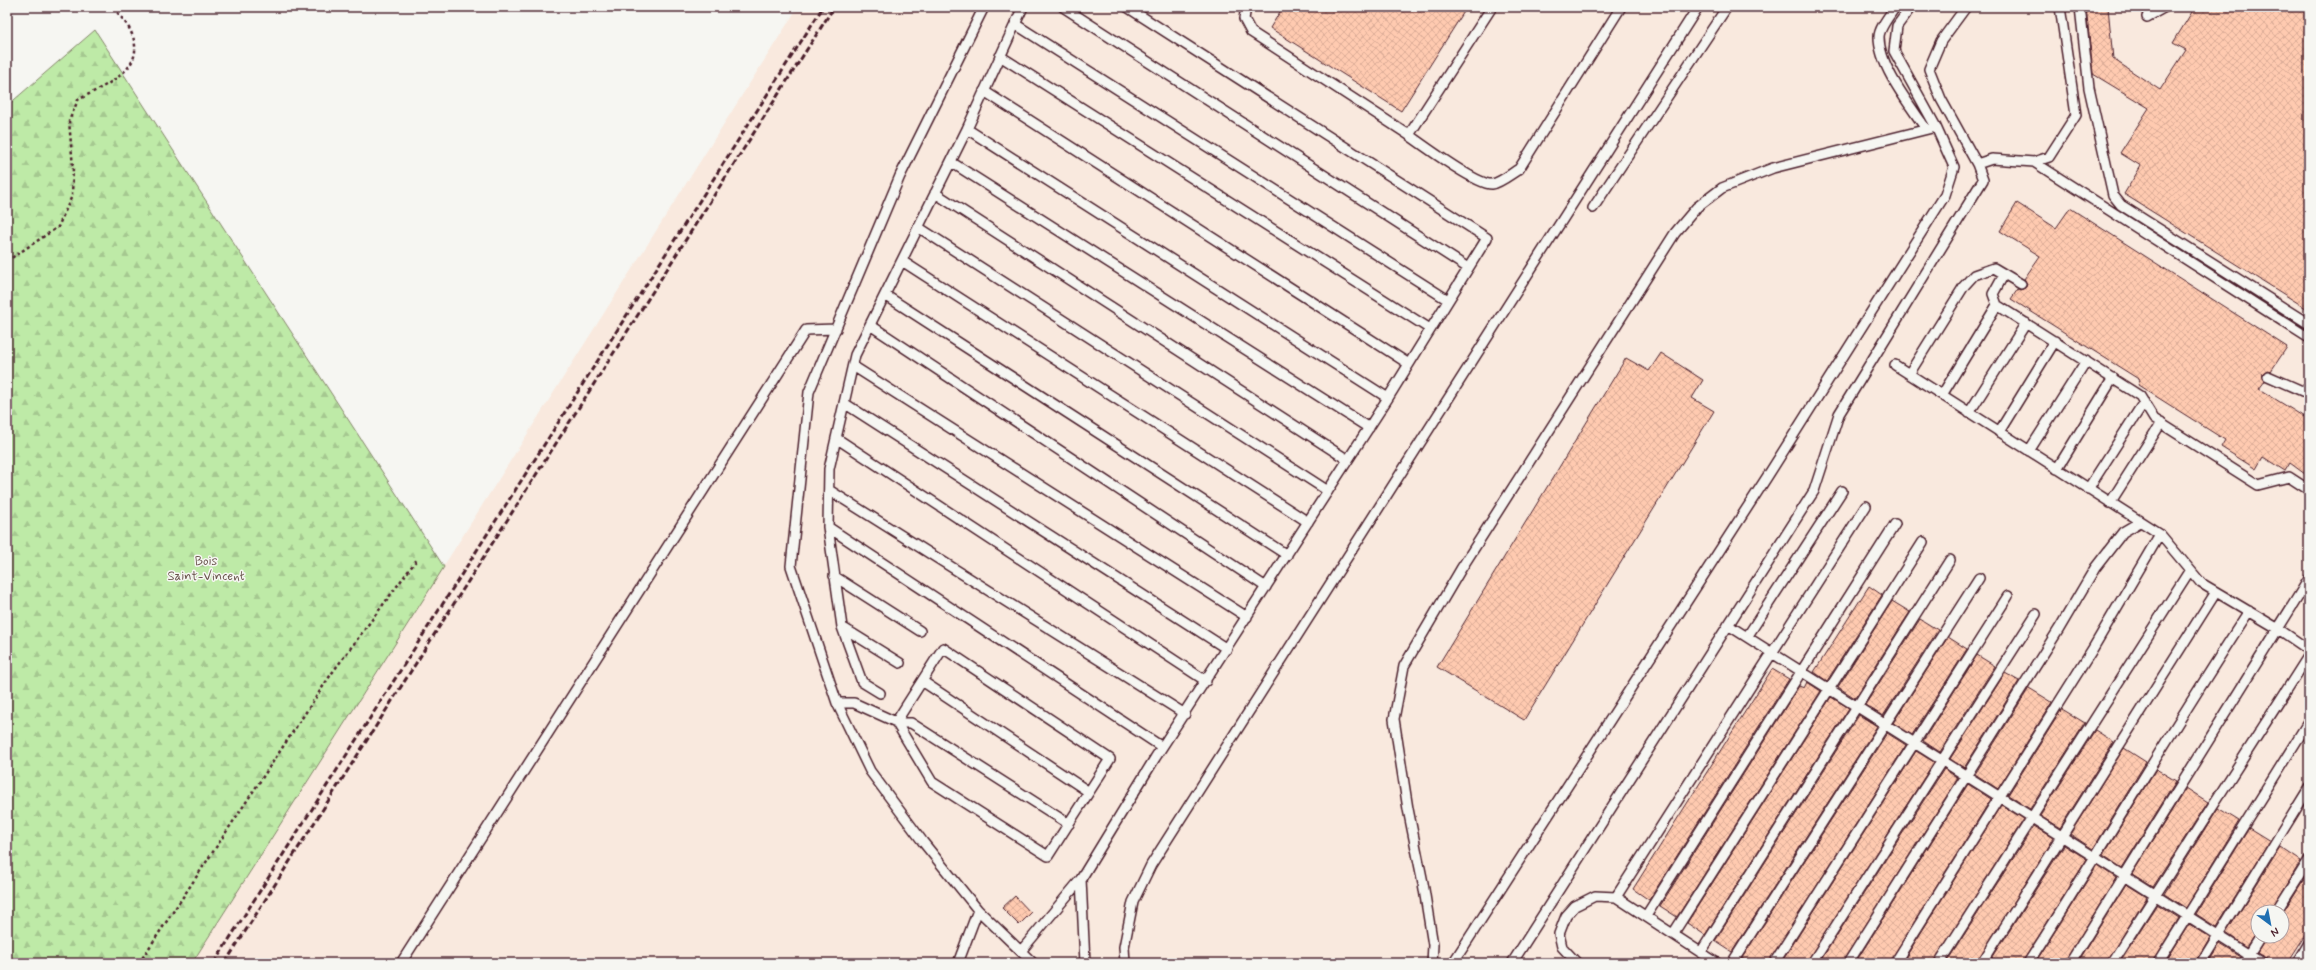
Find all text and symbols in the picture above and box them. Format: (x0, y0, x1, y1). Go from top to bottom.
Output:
park label: Bois Saint-Vincent (167, 553, 245, 585)
north arrow (2250, 904, 2290, 944)
text: N (2268, 924, 2282, 940)

